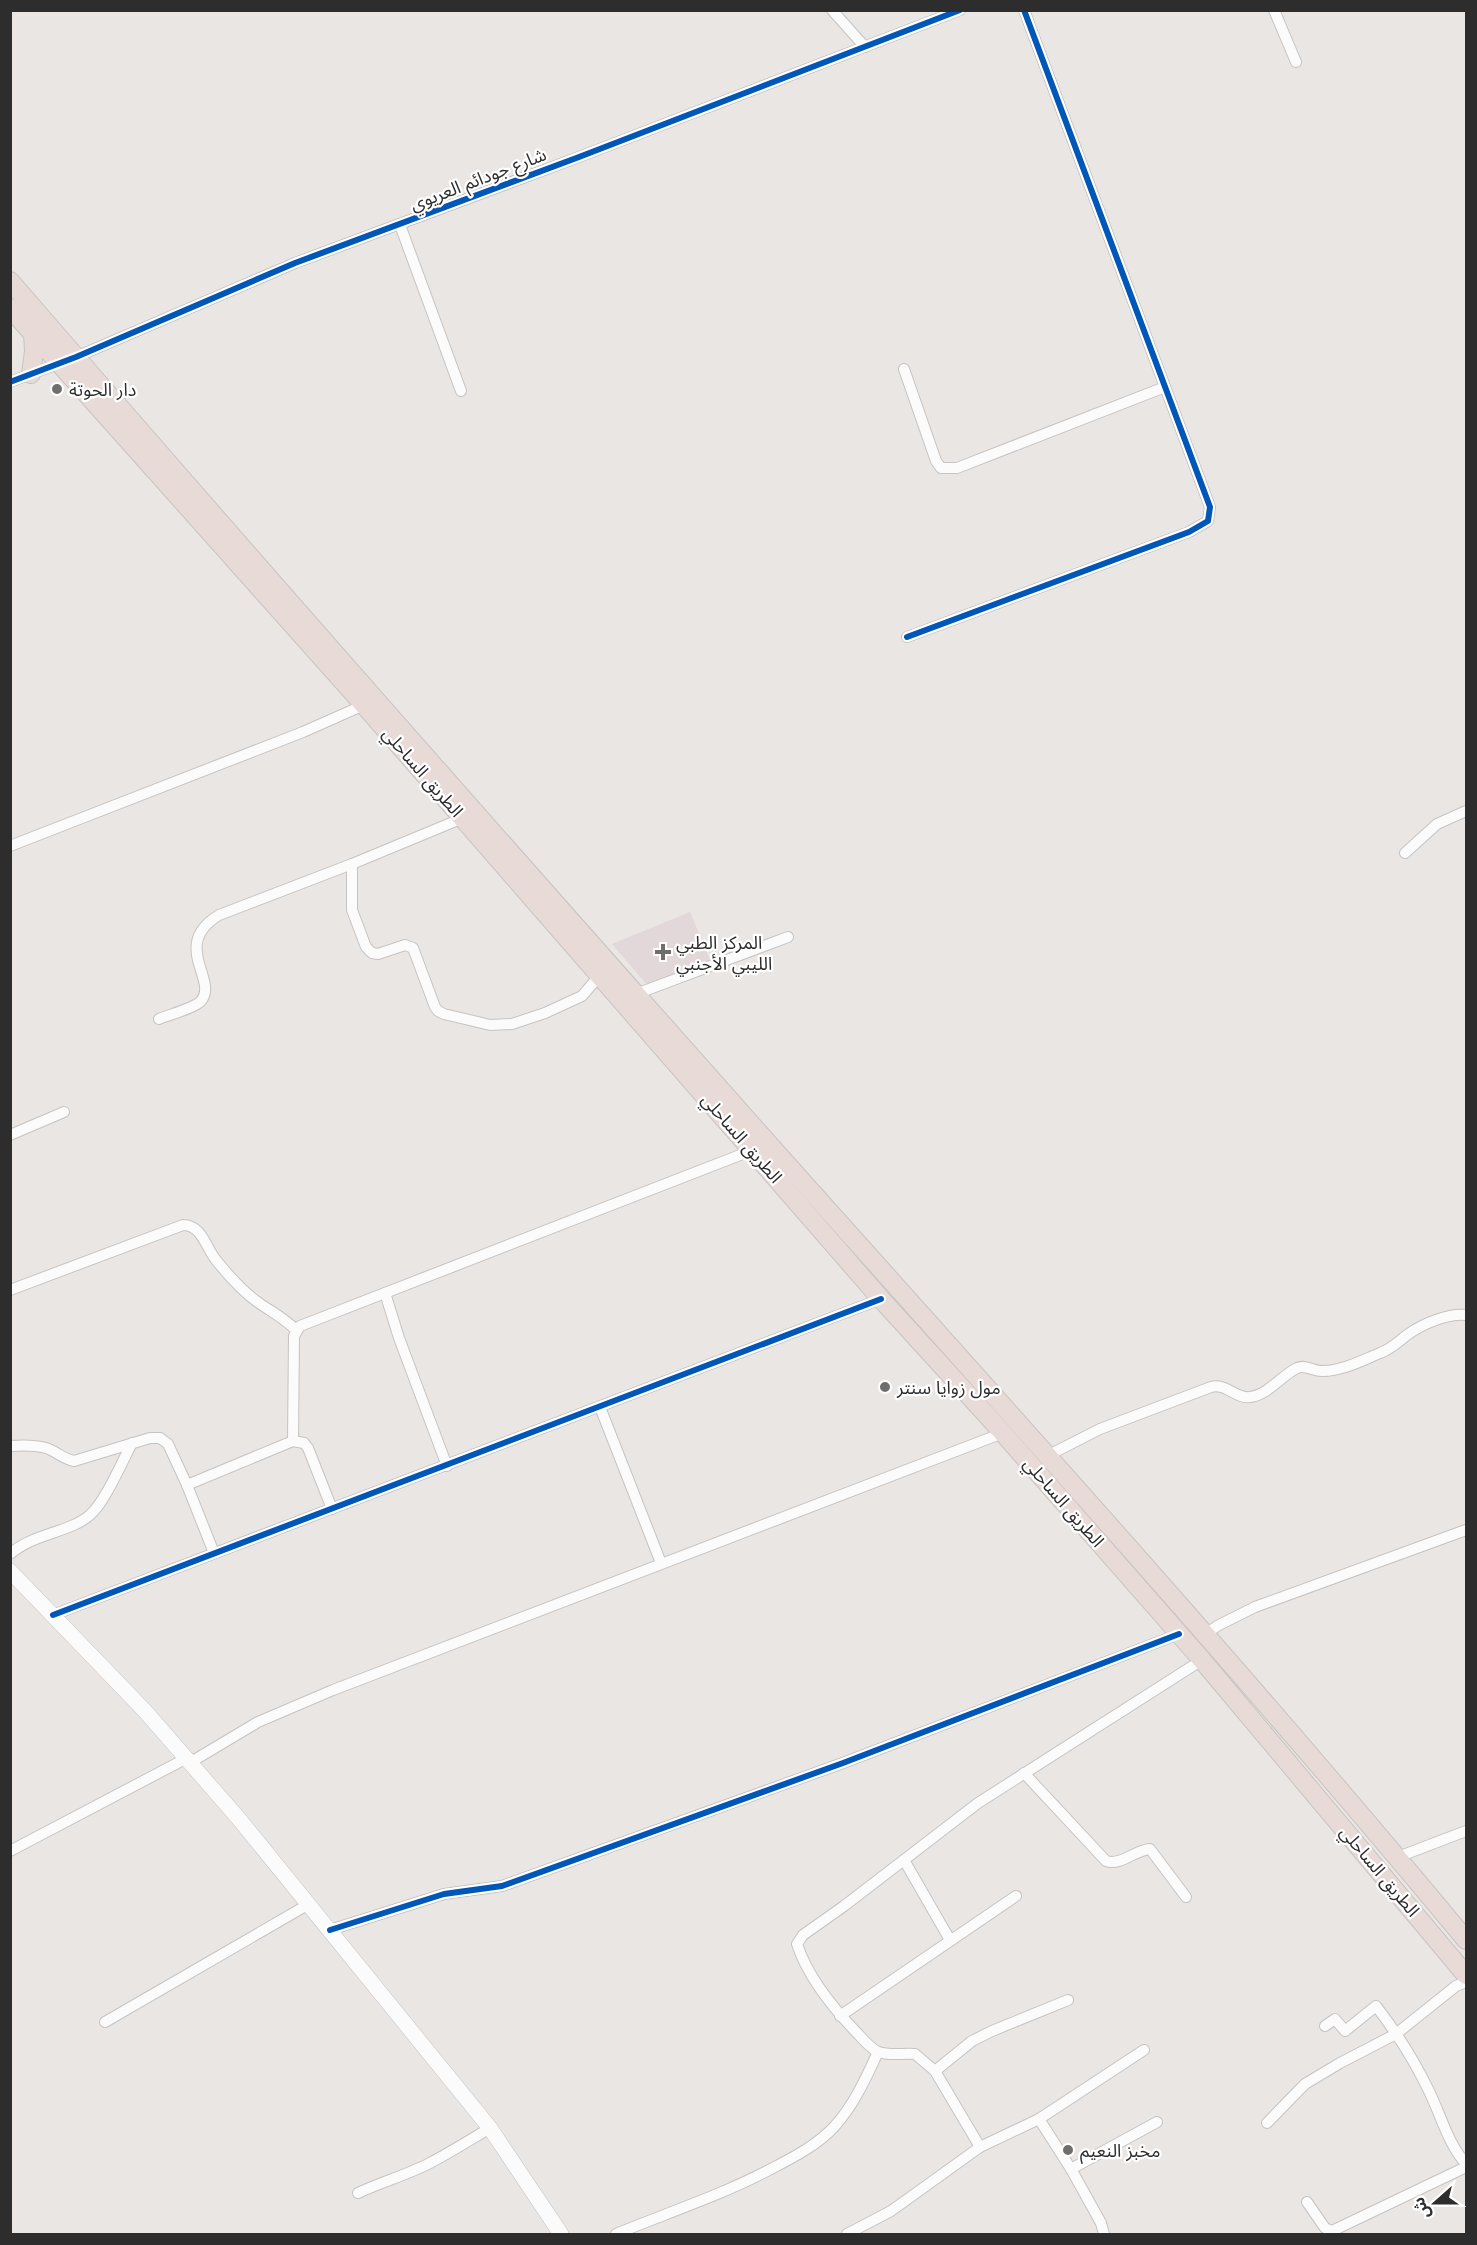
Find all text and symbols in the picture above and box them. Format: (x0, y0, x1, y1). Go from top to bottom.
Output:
street label: شارع جودائم العريوي (407, 142, 550, 218)
place label: دار الحوتة (69, 378, 136, 401)
marker: دار الحوتة (50, 382, 64, 396)
street label: الطريق الساحلي (376, 722, 468, 823)
place label: المركز الطبي الليبي الأجنبي (676, 931, 772, 977)
marker: المركز الطبي الليبي الأجنبي (654, 943, 672, 961)
street label: الطريق الساحلي (695, 1088, 787, 1189)
place label: مول زوايا سنتر (896, 1376, 1001, 1399)
marker: مول زوايا سنتر (878, 1380, 892, 1394)
street label: الطريق الساحلي (1017, 1452, 1109, 1553)
street label: الطريق الساحلي (1334, 1821, 1425, 1923)
place label: مخبز النعيم (1080, 2139, 1160, 2164)
marker: مخبز النعيم (1061, 2143, 1075, 2157)
north arrow (1405, 2173, 1465, 2233)
text: ش (1408, 2194, 1434, 2222)

